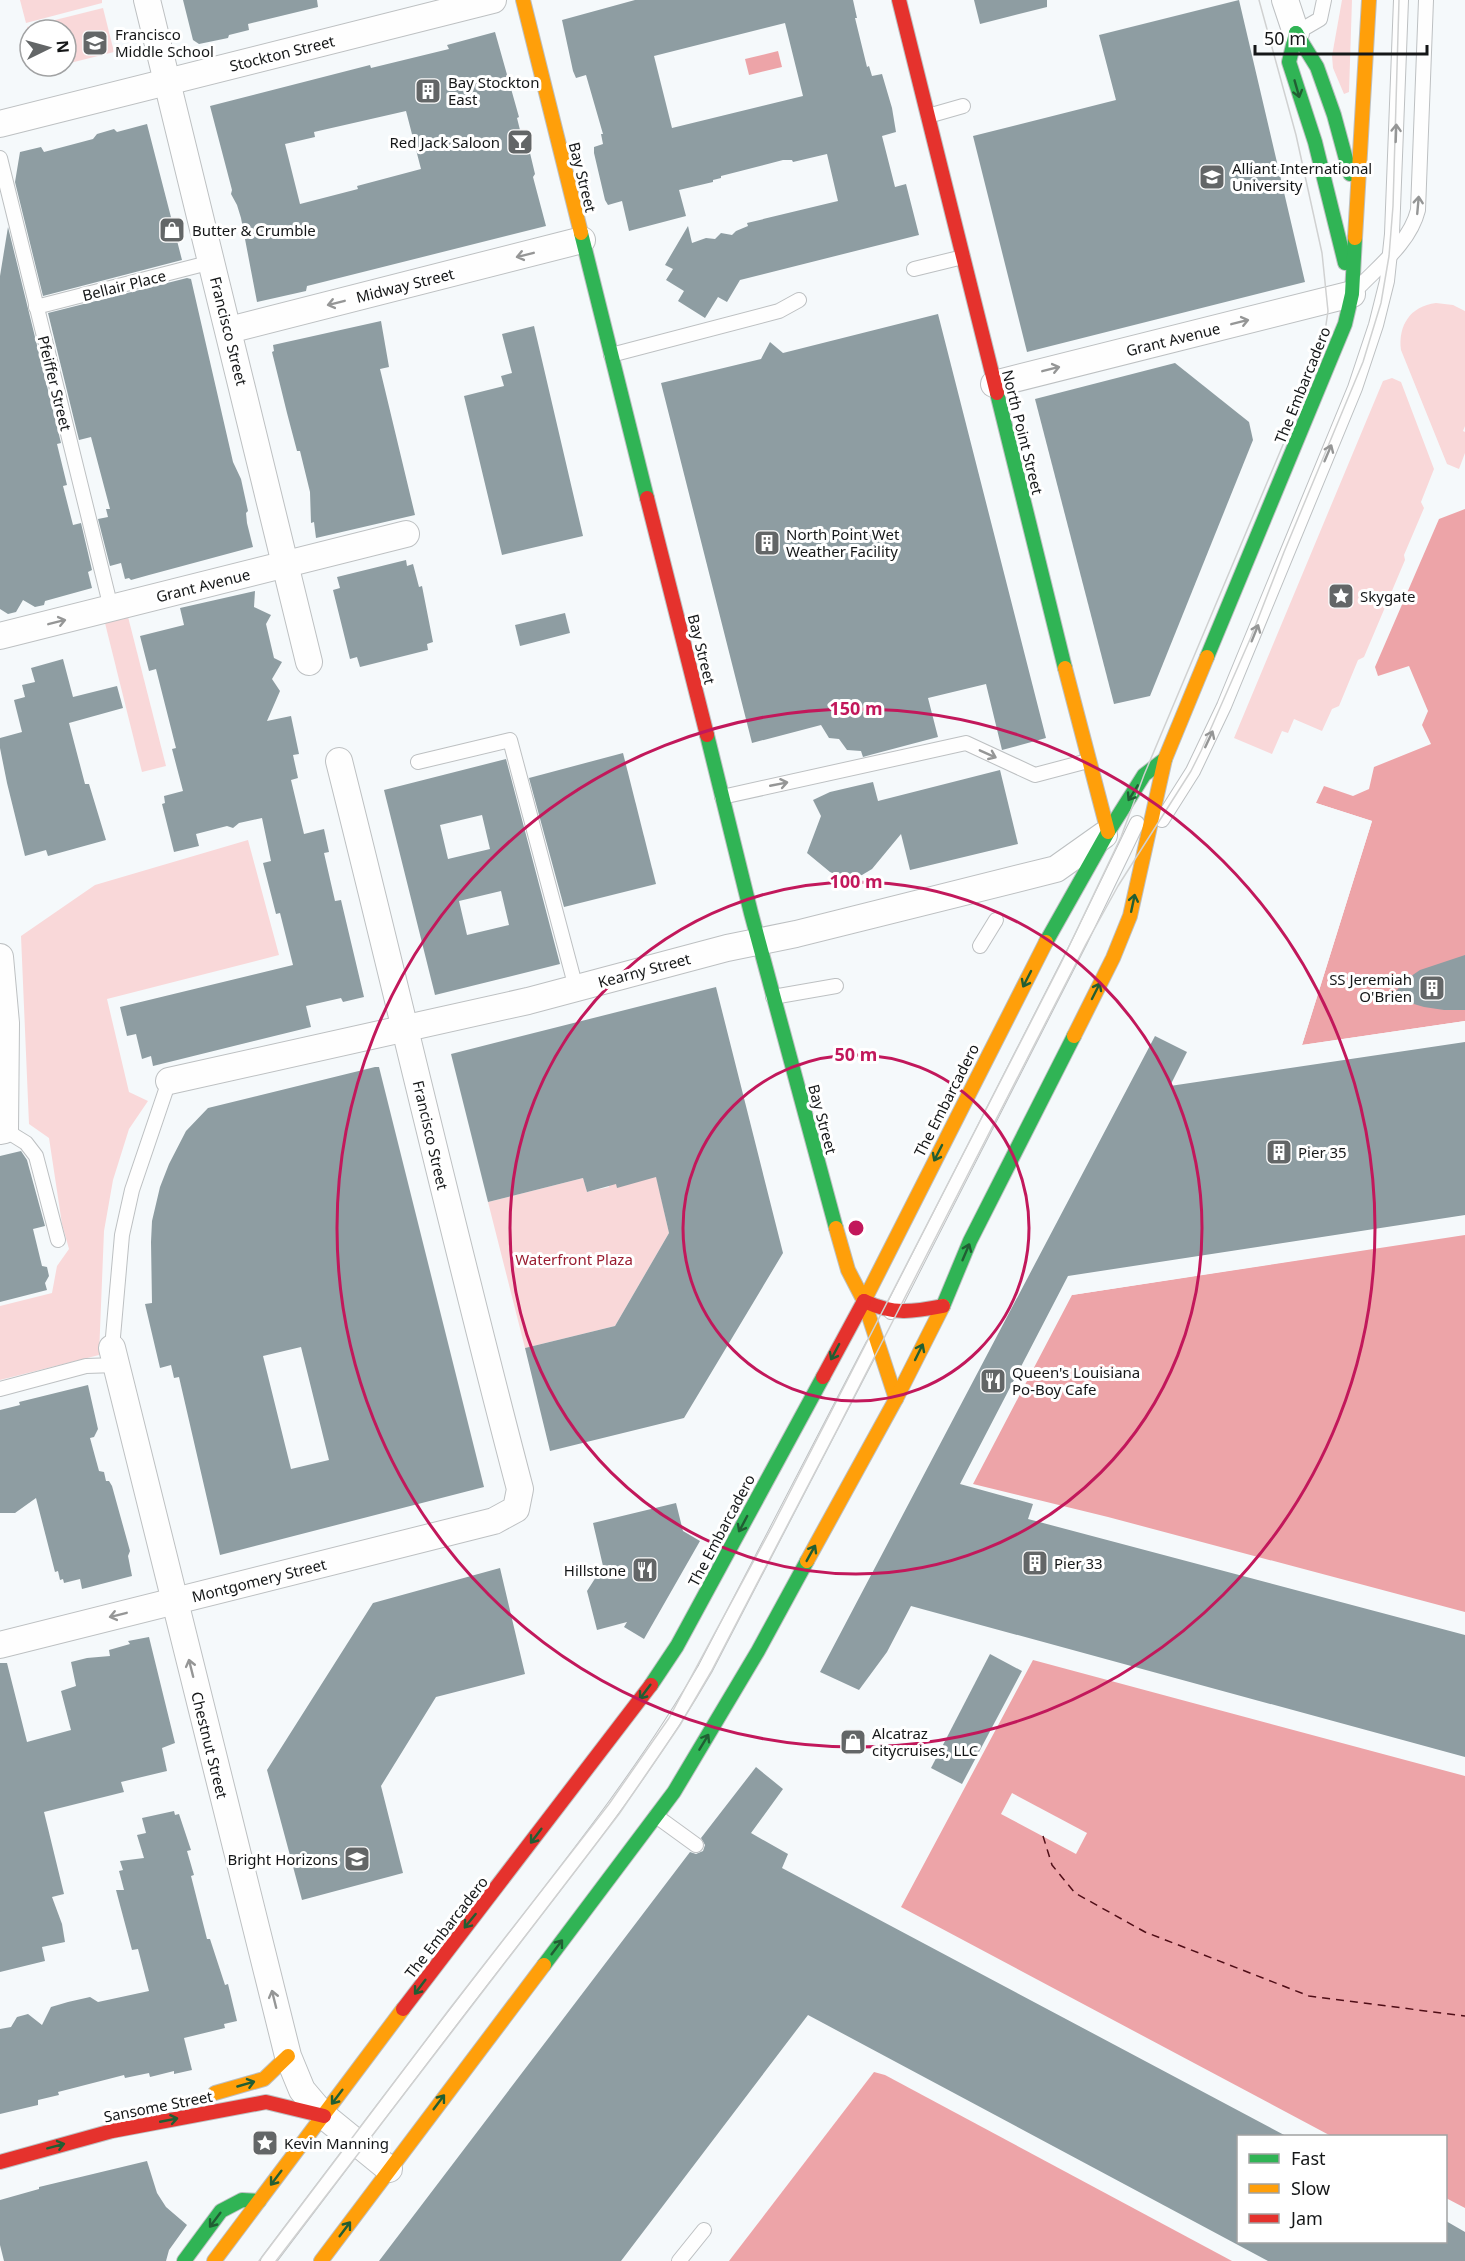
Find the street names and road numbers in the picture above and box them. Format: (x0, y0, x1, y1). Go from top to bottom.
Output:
street label: Stockton Street (227, 30, 337, 76)
street label: Bay Street (565, 140, 602, 215)
street label: Midway Street (354, 263, 457, 307)
street label: Bellair Place (80, 265, 168, 305)
street label: Francisco Street (206, 274, 252, 388)
street label: Grant Avenue (1124, 318, 1222, 360)
street label: The Embarcadero (1269, 324, 1335, 446)
street label: Pfeiffer Street (34, 333, 77, 433)
street label: North Point Street (998, 368, 1048, 497)
street label: Grant Avenue (154, 564, 252, 606)
street label: Bay Street (684, 612, 721, 687)
street label: Kearny Street (596, 948, 693, 992)
street label: The Embarcadero (909, 1040, 983, 1160)
street label: Francisco Street (409, 1078, 453, 1192)
street label: Bay Street (804, 1082, 842, 1157)
street label: The Embarcadero (683, 1470, 759, 1590)
street label: Montgomery Street (190, 1553, 329, 1606)
street label: Chestnut Street (187, 1689, 233, 1801)
street label: The Embarcadero (400, 1872, 492, 1982)
street label: Sansome Street (102, 2086, 215, 2126)

